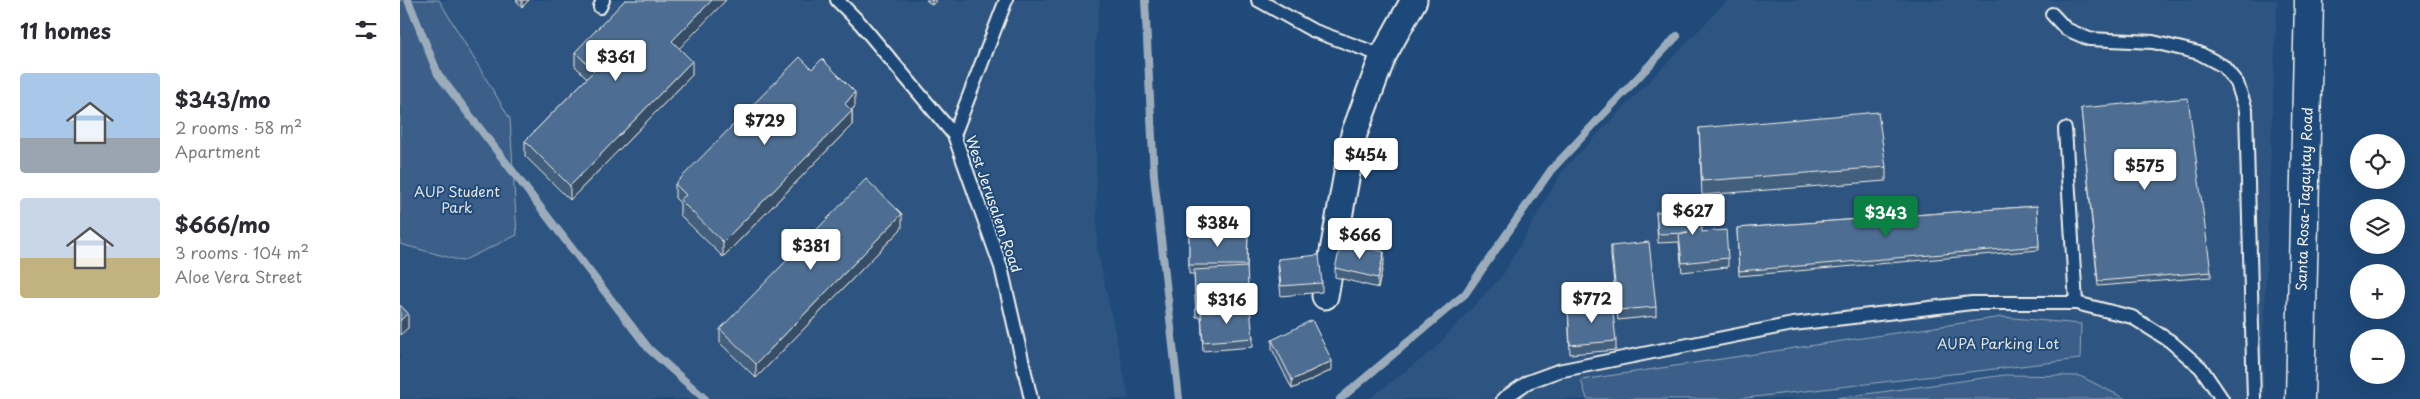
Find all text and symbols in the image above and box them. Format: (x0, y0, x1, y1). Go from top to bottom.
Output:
text: 11 homes (20, 14, 111, 46)
icon: filters (352, 16, 380, 44)
pin: $361 (586, 39, 646, 82)
text: $361 (597, 44, 635, 68)
text: $343/mo (175, 83, 270, 115)
icon: home (60, 93, 120, 153)
pin: $729 (735, 104, 795, 146)
street label: Santa Rosa-Tagaytay Road (2290, 107, 2318, 291)
text: $729 (745, 108, 785, 132)
text: 2 rooms · 58 m² (175, 115, 302, 139)
street label: West Jerusalem Road (961, 133, 1027, 275)
map controls (2350, 134, 2405, 384)
button: locate (2350, 134, 2405, 189)
pin: $454 (1336, 138, 1396, 180)
text: Apartment (175, 139, 260, 163)
text: $454 (1345, 142, 1387, 166)
pin: $575 (2115, 148, 2175, 191)
text: $575 (2125, 153, 2165, 177)
park label: AUP Student Park (414, 181, 500, 218)
pin: $627 (1663, 194, 1723, 236)
pin: $343 (1856, 196, 1916, 238)
text: $627 (1673, 198, 1713, 222)
button: layers (2350, 199, 2405, 254)
text: $343 (1865, 200, 1907, 224)
pin: $384 (1188, 206, 1248, 248)
text: $666/mo (175, 208, 270, 240)
text: $384 (1197, 210, 1239, 234)
icon: home (60, 218, 120, 278)
pin: $666 (1330, 218, 1390, 260)
text: $666 (1339, 222, 1381, 246)
pin: $381 (781, 228, 841, 271)
text: $381 (792, 233, 830, 257)
text: 3 rooms · 104 m² (175, 240, 309, 264)
text: Aloe Vera Street (175, 264, 302, 288)
button: + (2350, 264, 2405, 319)
pin: $316 (1197, 282, 1257, 325)
pin: $772 (1562, 282, 1622, 324)
text: $772 (1572, 286, 1612, 310)
text: $316 (1208, 287, 1246, 311)
button: − (2350, 329, 2405, 384)
park label: AUPA Parking Lot (1937, 333, 2059, 354)

